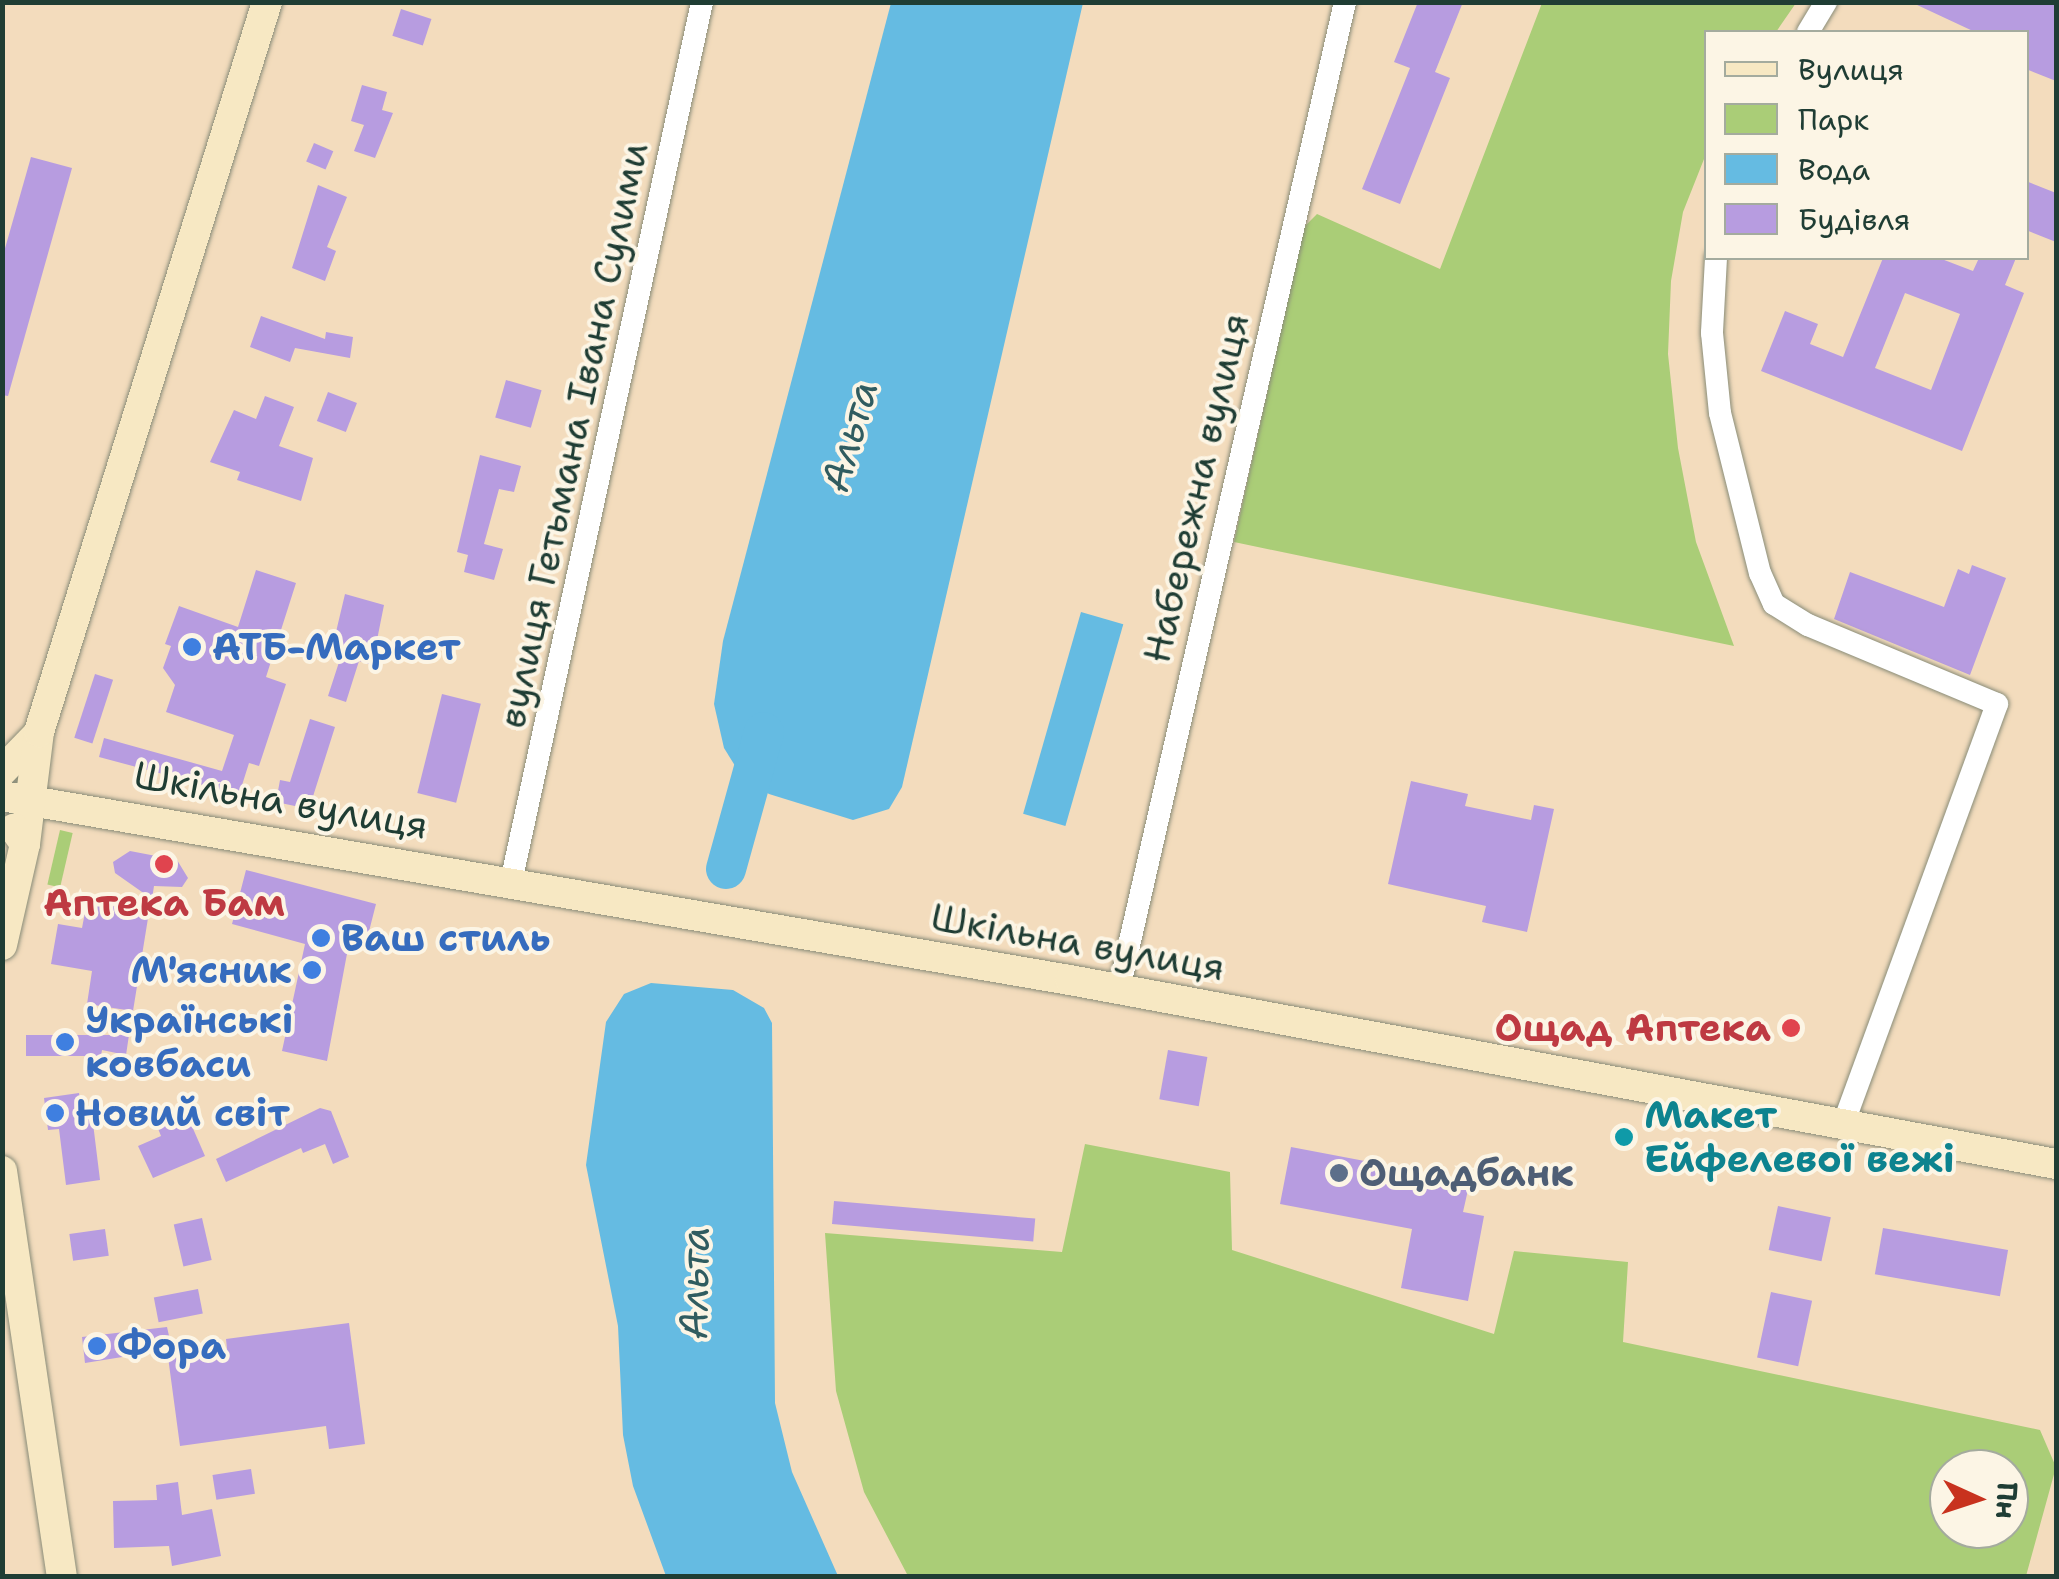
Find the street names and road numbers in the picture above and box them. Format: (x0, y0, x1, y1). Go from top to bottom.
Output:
street label: вулиця Гетьмана Івана Сулими (489, 138, 657, 732)
street label: Набережна вулиця (1134, 309, 1258, 667)
street label: Шкільна вулиця (131, 752, 431, 848)
street label: Шкільна вулиця (928, 894, 1228, 990)

